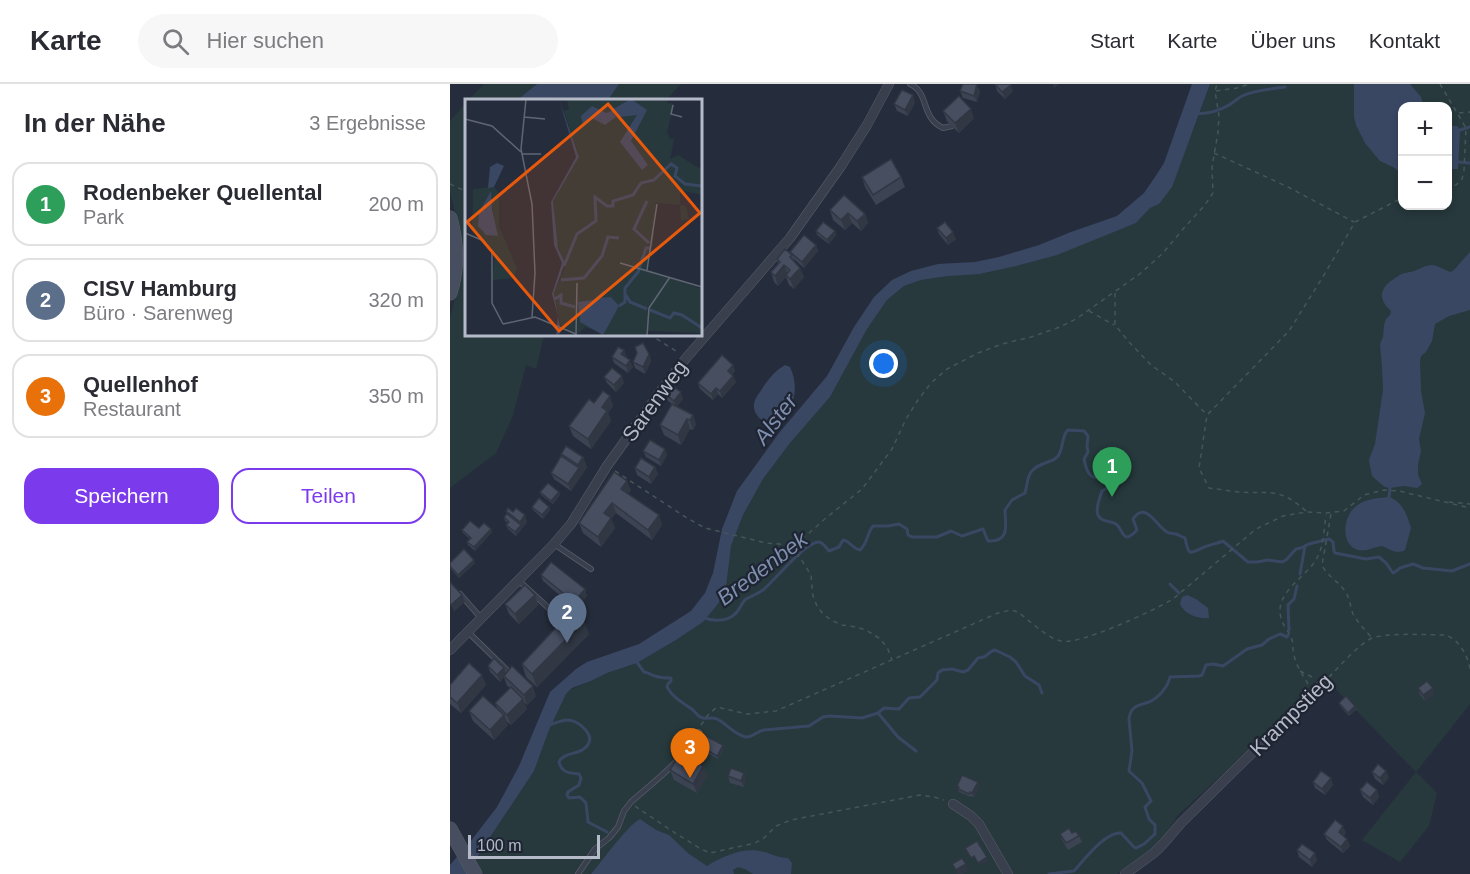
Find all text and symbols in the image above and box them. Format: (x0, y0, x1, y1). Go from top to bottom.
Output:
search box (138, 14, 558, 68)
text: Karte (30, 25, 102, 56)
icon: search (159, 25, 192, 58)
text: Hier suchen (207, 28, 324, 53)
text: Start (1090, 29, 1134, 52)
text: Karte (1167, 29, 1218, 52)
text: Über uns (1251, 29, 1336, 52)
text: Kontakt (1369, 29, 1440, 52)
inset map (465, 99, 702, 336)
map controls (1398, 102, 1452, 210)
button: + (1398, 102, 1452, 156)
text: In der Nähe (24, 108, 166, 138)
text: 3 Ergebnisse (309, 112, 426, 134)
button: − (1398, 156, 1452, 210)
text: Rodenbeker Quellental (83, 180, 323, 205)
text: 1 (40, 193, 51, 215)
text: 200 m (368, 193, 424, 215)
text: Park (83, 206, 124, 228)
text: CISV Hamburg (83, 276, 237, 301)
text: 2 (40, 289, 51, 311)
text: 320 m (368, 289, 424, 311)
text: Büro · Sarenweg (83, 302, 233, 324)
your location (869, 349, 898, 378)
street label: Sarenweg (618, 356, 692, 446)
text: Quellenhof (83, 372, 198, 397)
text: 3 (40, 385, 51, 407)
text: 350 m (368, 385, 424, 407)
water label: Alster (747, 388, 803, 451)
text: Restaurant (83, 398, 181, 420)
pin: 1 (1092, 448, 1132, 497)
button: Speichern (24, 468, 219, 524)
button: Teilen (231, 468, 426, 524)
water label: Bredenbek (712, 526, 813, 610)
pin: 2 (548, 594, 586, 643)
street label: Krampstieg (1245, 669, 1336, 760)
pin: 3 (670, 728, 710, 778)
scale bar (468, 832, 600, 860)
text: 100 m (477, 837, 521, 854)

